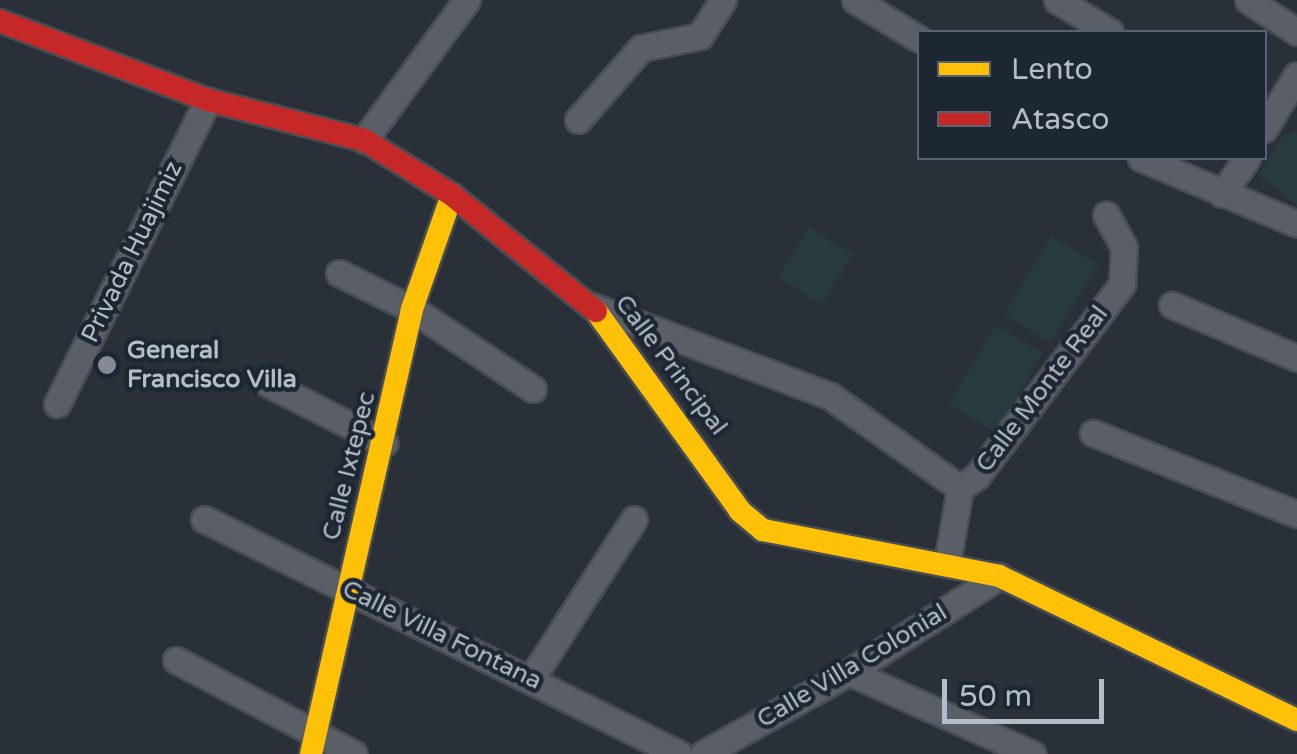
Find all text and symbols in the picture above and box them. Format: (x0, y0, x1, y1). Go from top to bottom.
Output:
legend (917, 30, 1267, 160)
text: Lento (1011, 51, 1093, 88)
text: Atasco (1011, 101, 1110, 138)
street label: Privada Huajimiz (75, 156, 189, 348)
street label: Calle Principal (609, 289, 733, 441)
street label: Calle Monte Real (970, 300, 1114, 478)
place label: General Francisco Villa (127, 336, 297, 395)
marker: General Francisco Villa (96, 354, 118, 376)
street label: Calle Ixtepec (316, 389, 382, 543)
street label: Calle Villa Fontana (337, 574, 547, 696)
street label: Calle Villa Colonial (752, 597, 952, 735)
scale bar (947, 659, 1110, 721)
text: 50 m (959, 678, 1032, 715)

